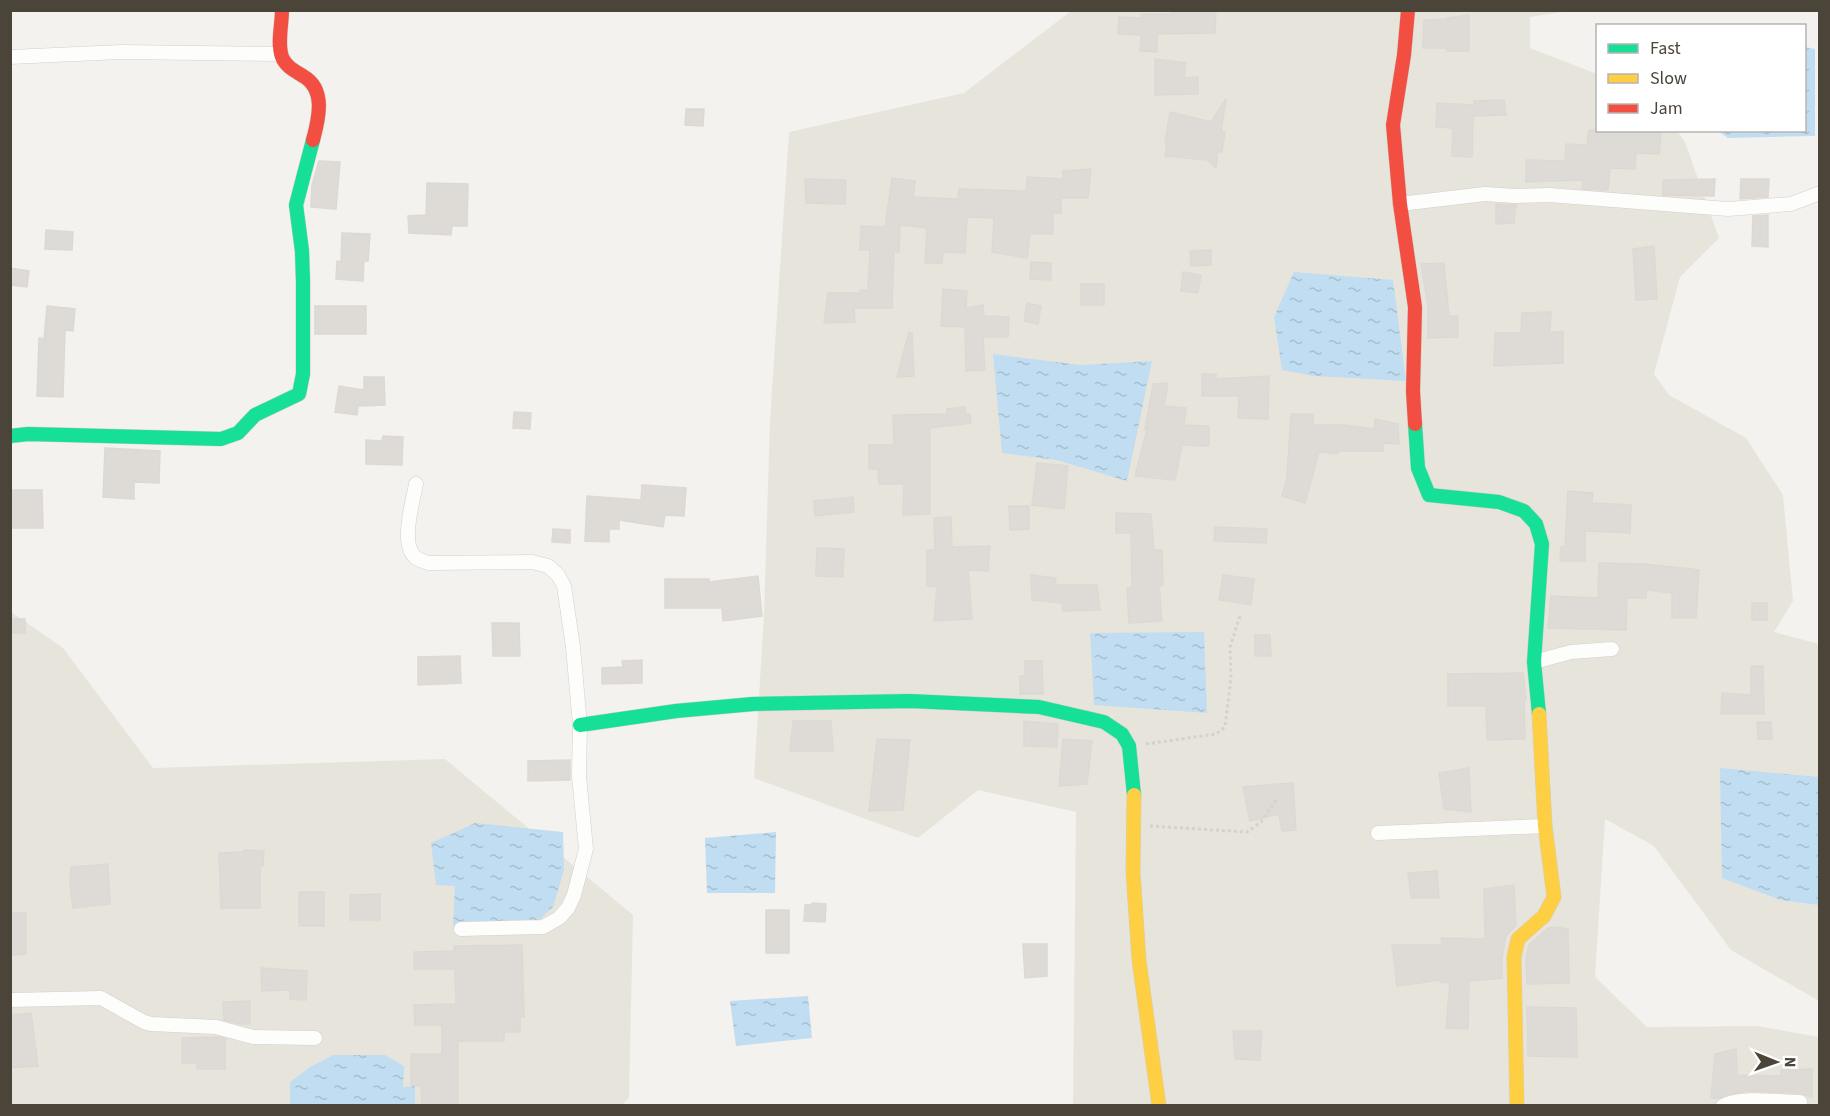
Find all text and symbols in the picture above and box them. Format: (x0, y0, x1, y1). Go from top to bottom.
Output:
legend (1596, 24, 1806, 132)
text: Fast (1650, 36, 1681, 61)
text: Slow (1650, 66, 1687, 91)
text: Jam (1650, 96, 1683, 121)
north arrow (1746, 1032, 1806, 1092)
text: N (1779, 1057, 1801, 1068)

